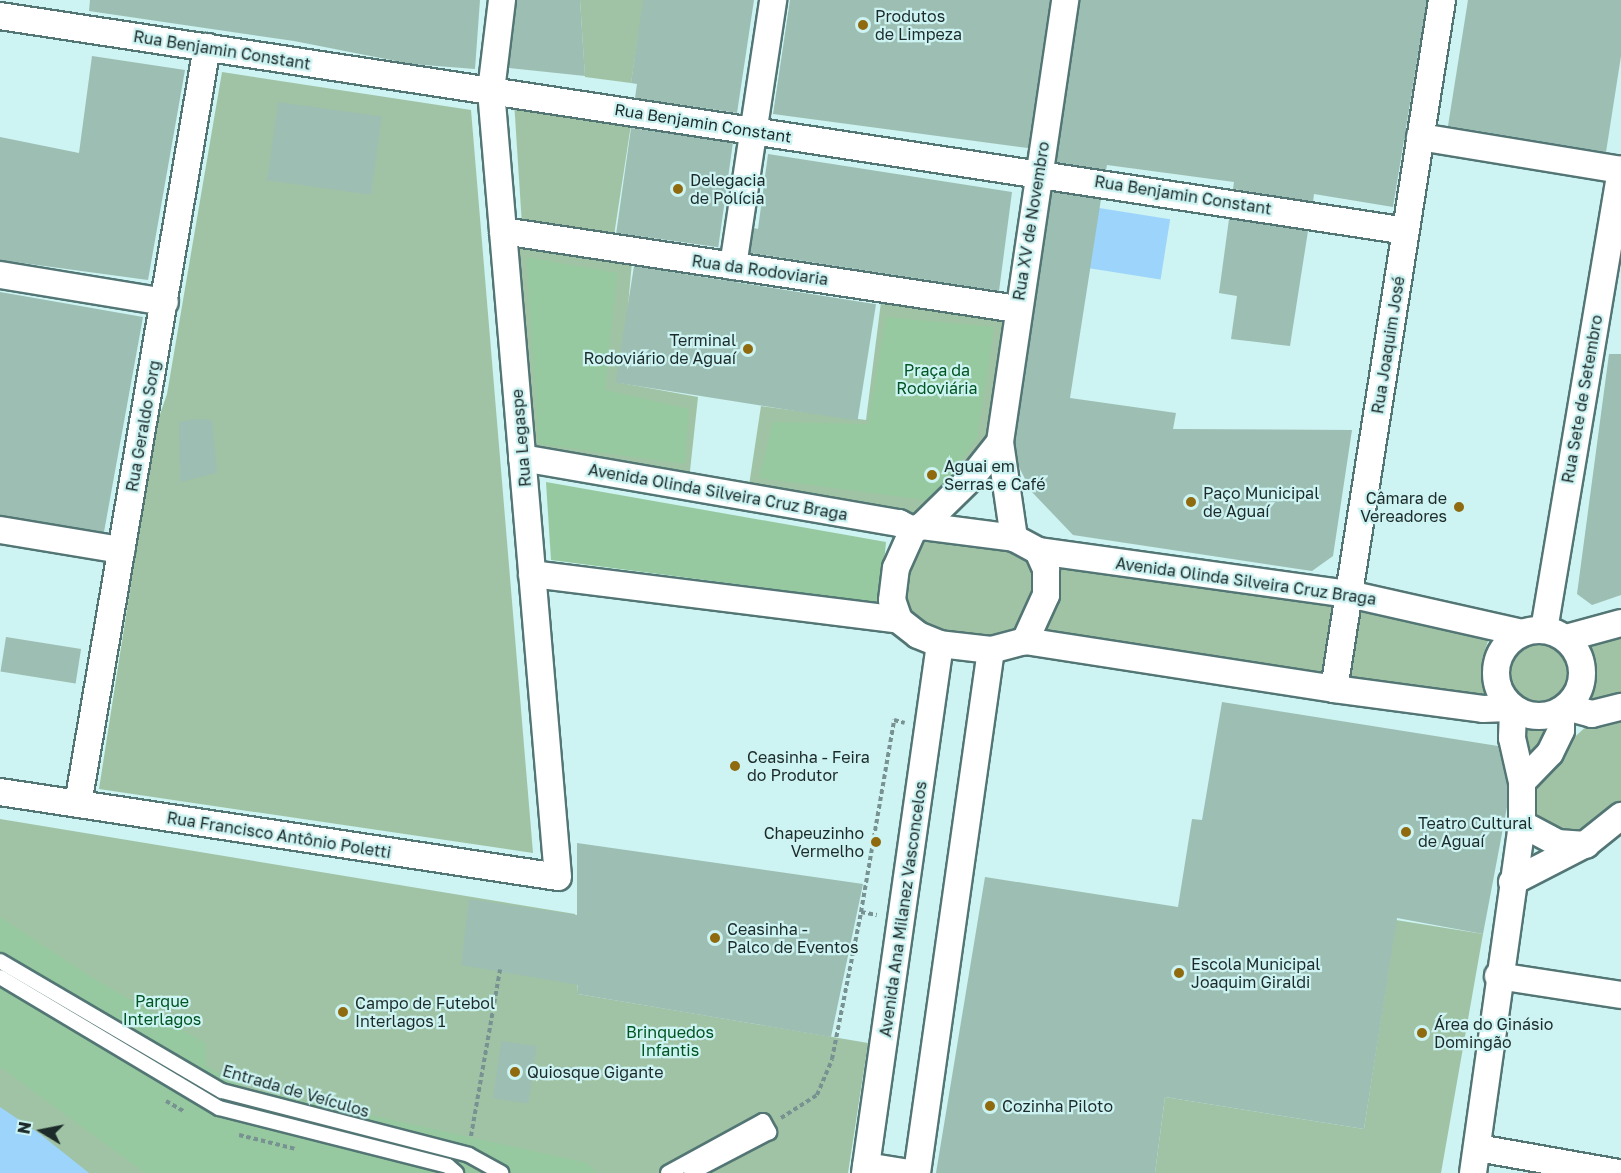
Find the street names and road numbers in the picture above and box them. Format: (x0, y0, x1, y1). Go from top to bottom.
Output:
street label: Rua Benjamin Constant (132, 27, 312, 73)
street label: Rua Benjamin Constant (613, 100, 793, 146)
street label: Rua XV de Novembro (1009, 140, 1053, 302)
street label: Rua Benjamin Constant (1093, 172, 1273, 218)
street label: Rua da Rodoviaria (691, 251, 829, 289)
street label: Rua Joaquim José (1368, 275, 1408, 415)
street label: Rua Sete de Setembro (1558, 313, 1606, 485)
street label: Rua Geraldo Sorg (122, 359, 164, 493)
street label: Rua Legaspe (507, 388, 535, 488)
street label: Avenida Olinda Silveira Cruz Braga (587, 460, 849, 524)
street label: Avenida Olinda Silveira Cruz Braga (1114, 553, 1378, 609)
street label: Avenida Ana Milanez Vasconcelos (876, 780, 930, 1038)
street label: Rua Francisco Antônio Poletti (166, 808, 392, 862)
street label: Entrada de Veículos (220, 1061, 372, 1121)

